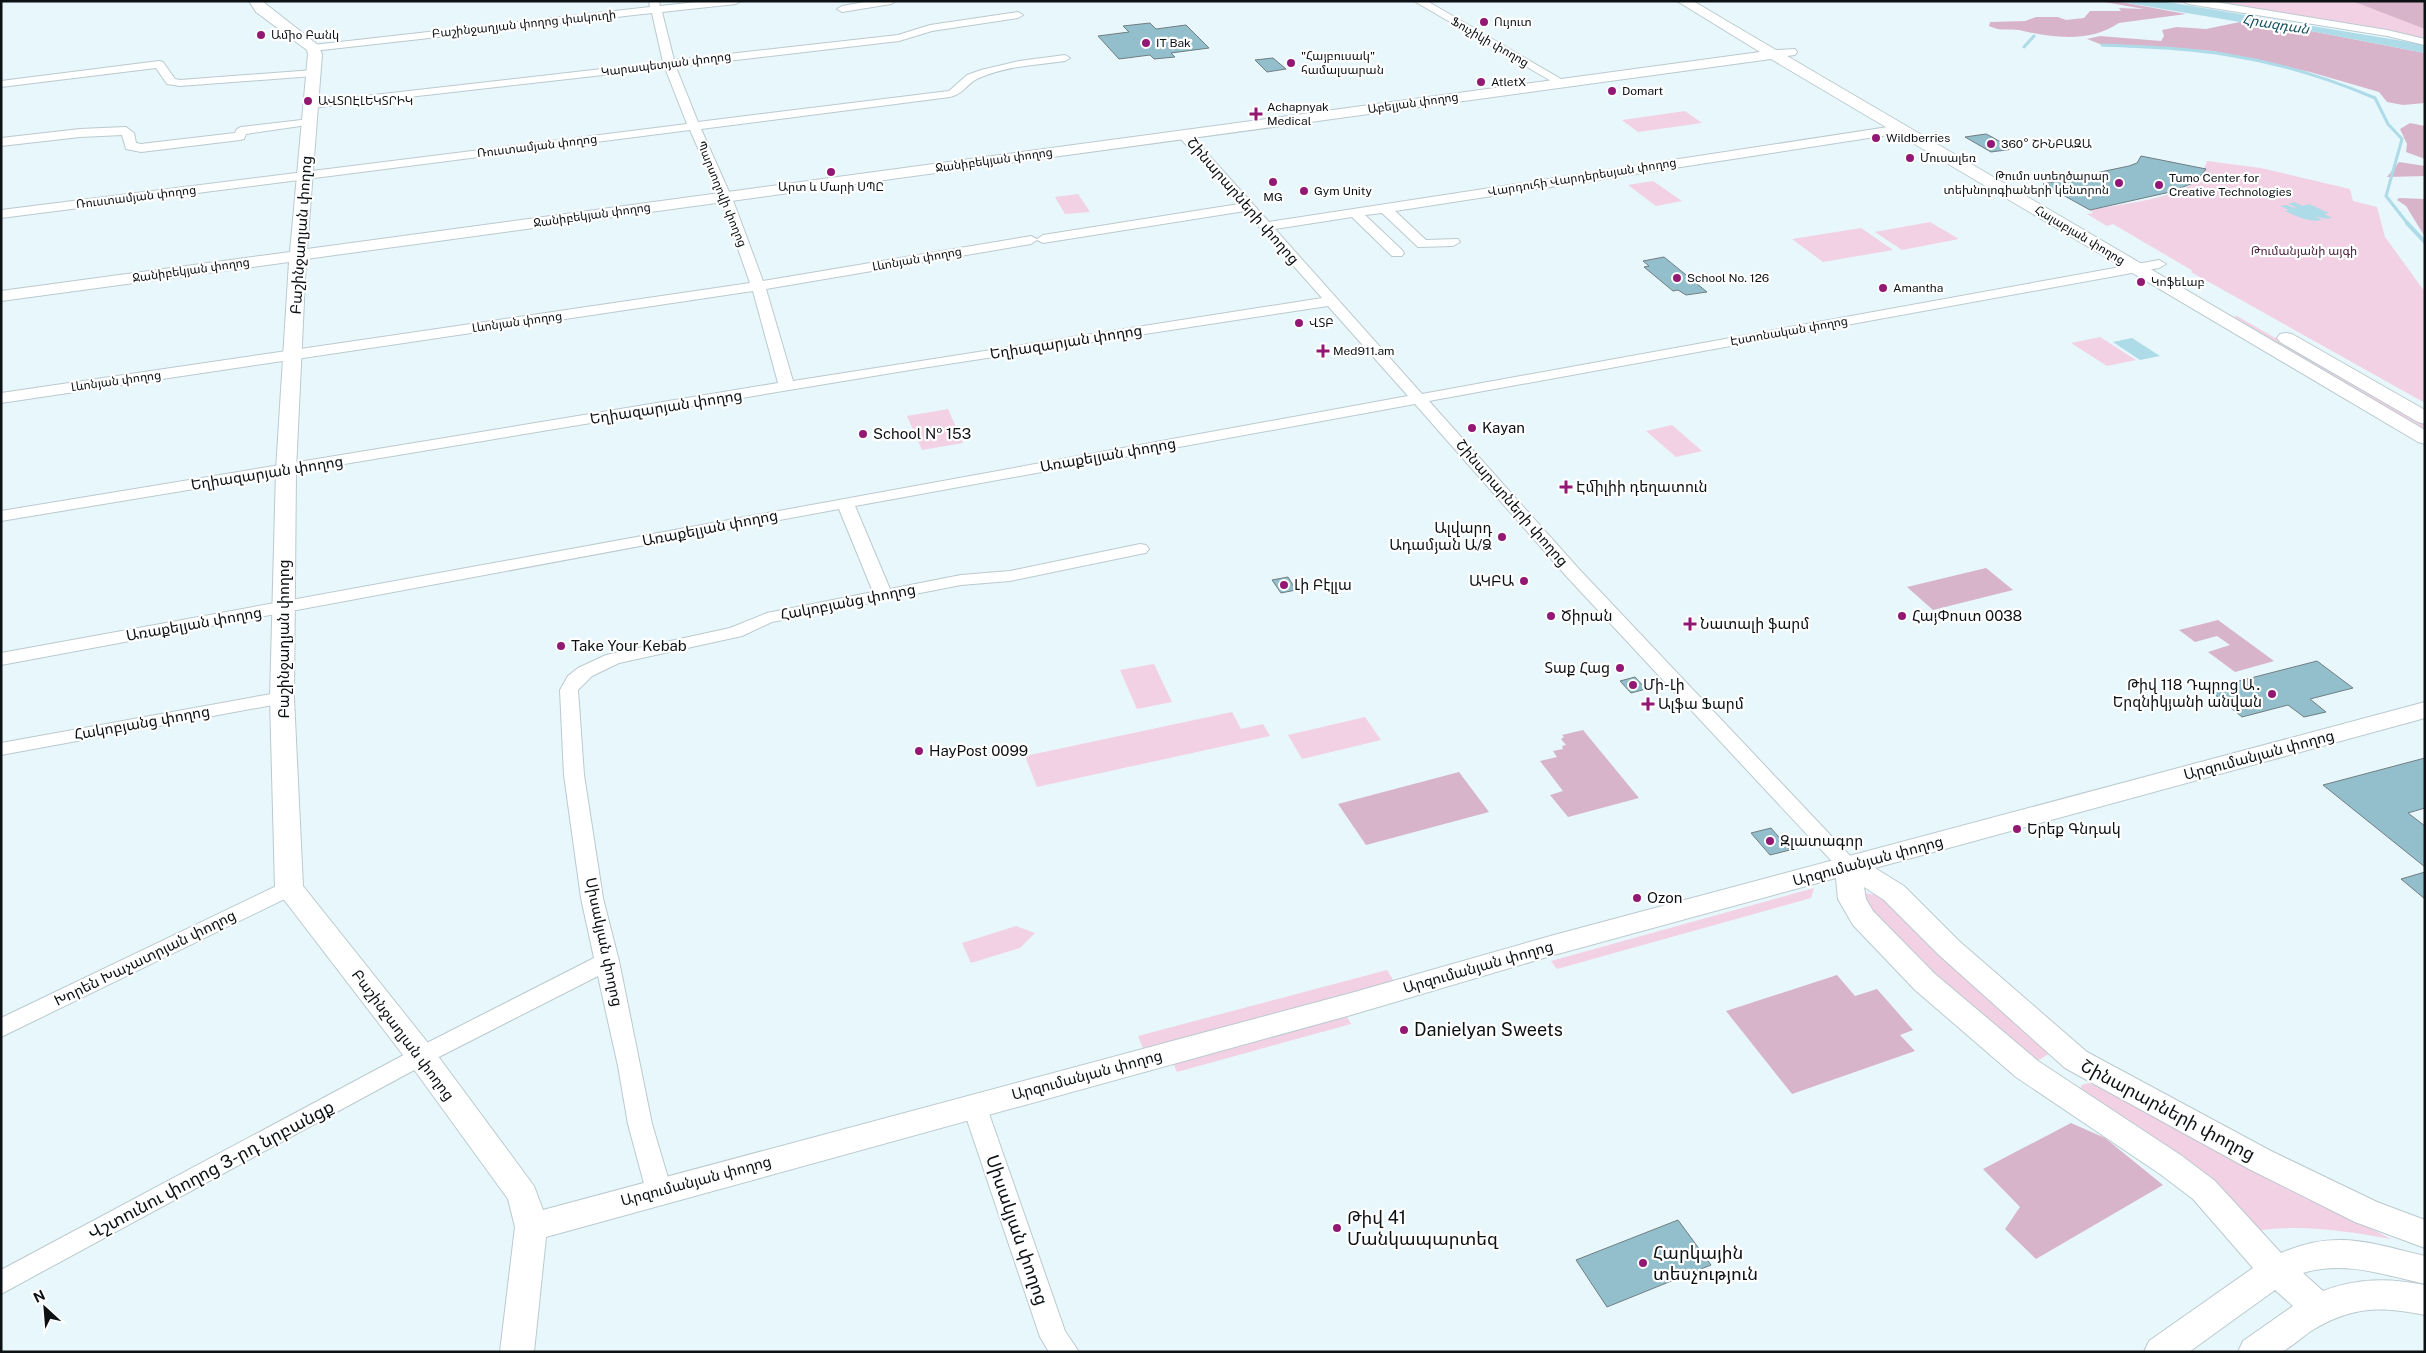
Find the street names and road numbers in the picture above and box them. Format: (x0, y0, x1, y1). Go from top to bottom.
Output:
street label: Բաշինջաղյան փողոց փակուղի (431, 7, 617, 41)
street label: Ֆուչիկի փողոց (1449, 14, 1531, 70)
street label: Կարապետյան փողոց (600, 49, 732, 79)
street label: Աբելյան փողոց (1367, 90, 1459, 116)
street label: Ռուստամյան փողոց (476, 132, 598, 160)
street label: Շինարարների փողոց (1183, 134, 1303, 268)
street label: Պարսողովի փողոց (694, 139, 750, 249)
street label: Ջանիբեկյան փողոց (934, 145, 1054, 175)
street label: Բաշինջաղյան փողոց (286, 155, 316, 315)
street label: Վարդուհի Վարդերեսյան փողոց (1487, 155, 1677, 199)
street label: Ռուստամյան փողոց (75, 183, 197, 211)
street label: Ջանիբեկյան փողոց (532, 200, 652, 230)
street label: Հալաբյան փողոց (2032, 203, 2128, 267)
street label: Լևոնյան փողոց (871, 244, 963, 274)
street label: Ջանիբեկյան փողոց (131, 255, 251, 285)
street label: Լևոնյան փողոց (471, 309, 563, 335)
street label: Էստոնական փողոց (1729, 314, 1849, 348)
street label: Եղիազարյան փողոց (988, 321, 1144, 363)
street label: Լևոնյան փողոց (70, 368, 162, 394)
street label: Եղիազարյան փողոց (588, 386, 744, 428)
street label: Առաքելյան փողոց (1039, 434, 1177, 476)
street label: Շինարարների փողոց (1452, 436, 1572, 570)
street label: Եղիազարյան փողոց (189, 452, 345, 494)
street label: Առաքելյան փողոց (641, 506, 779, 550)
street label: Բաշինջաղյան փողոց (275, 559, 293, 719)
street label: Հակոբյանց փողոց (779, 580, 917, 624)
street label: Առաքելյան փողոց (125, 603, 263, 645)
street label: Հակոբյանց փողոց (73, 702, 211, 744)
street label: Արզումանյան փողոց (2182, 726, 2336, 784)
street label: Արզումանյան փողոց (1791, 832, 1945, 890)
street label: Սիսակյան փողոց (582, 876, 626, 1008)
street label: Խորեն Խաչատրյան փողոց (51, 906, 239, 1010)
street label: Արզումանյան փողոց (1401, 937, 1555, 997)
street label: Բաշինջաղյան փողոց (348, 966, 458, 1104)
street label: Արզումանյան փողոց (1010, 1046, 1164, 1104)
street label: Շինարարների փողոց (2077, 1055, 2259, 1165)
street label: Վշտունու փողոց 3-րդ նրբանցք (84, 1096, 337, 1244)
street label: Արզումանյան փողոց (619, 1152, 773, 1210)
street label: Սիսակյան փողոց (982, 1152, 1053, 1308)

